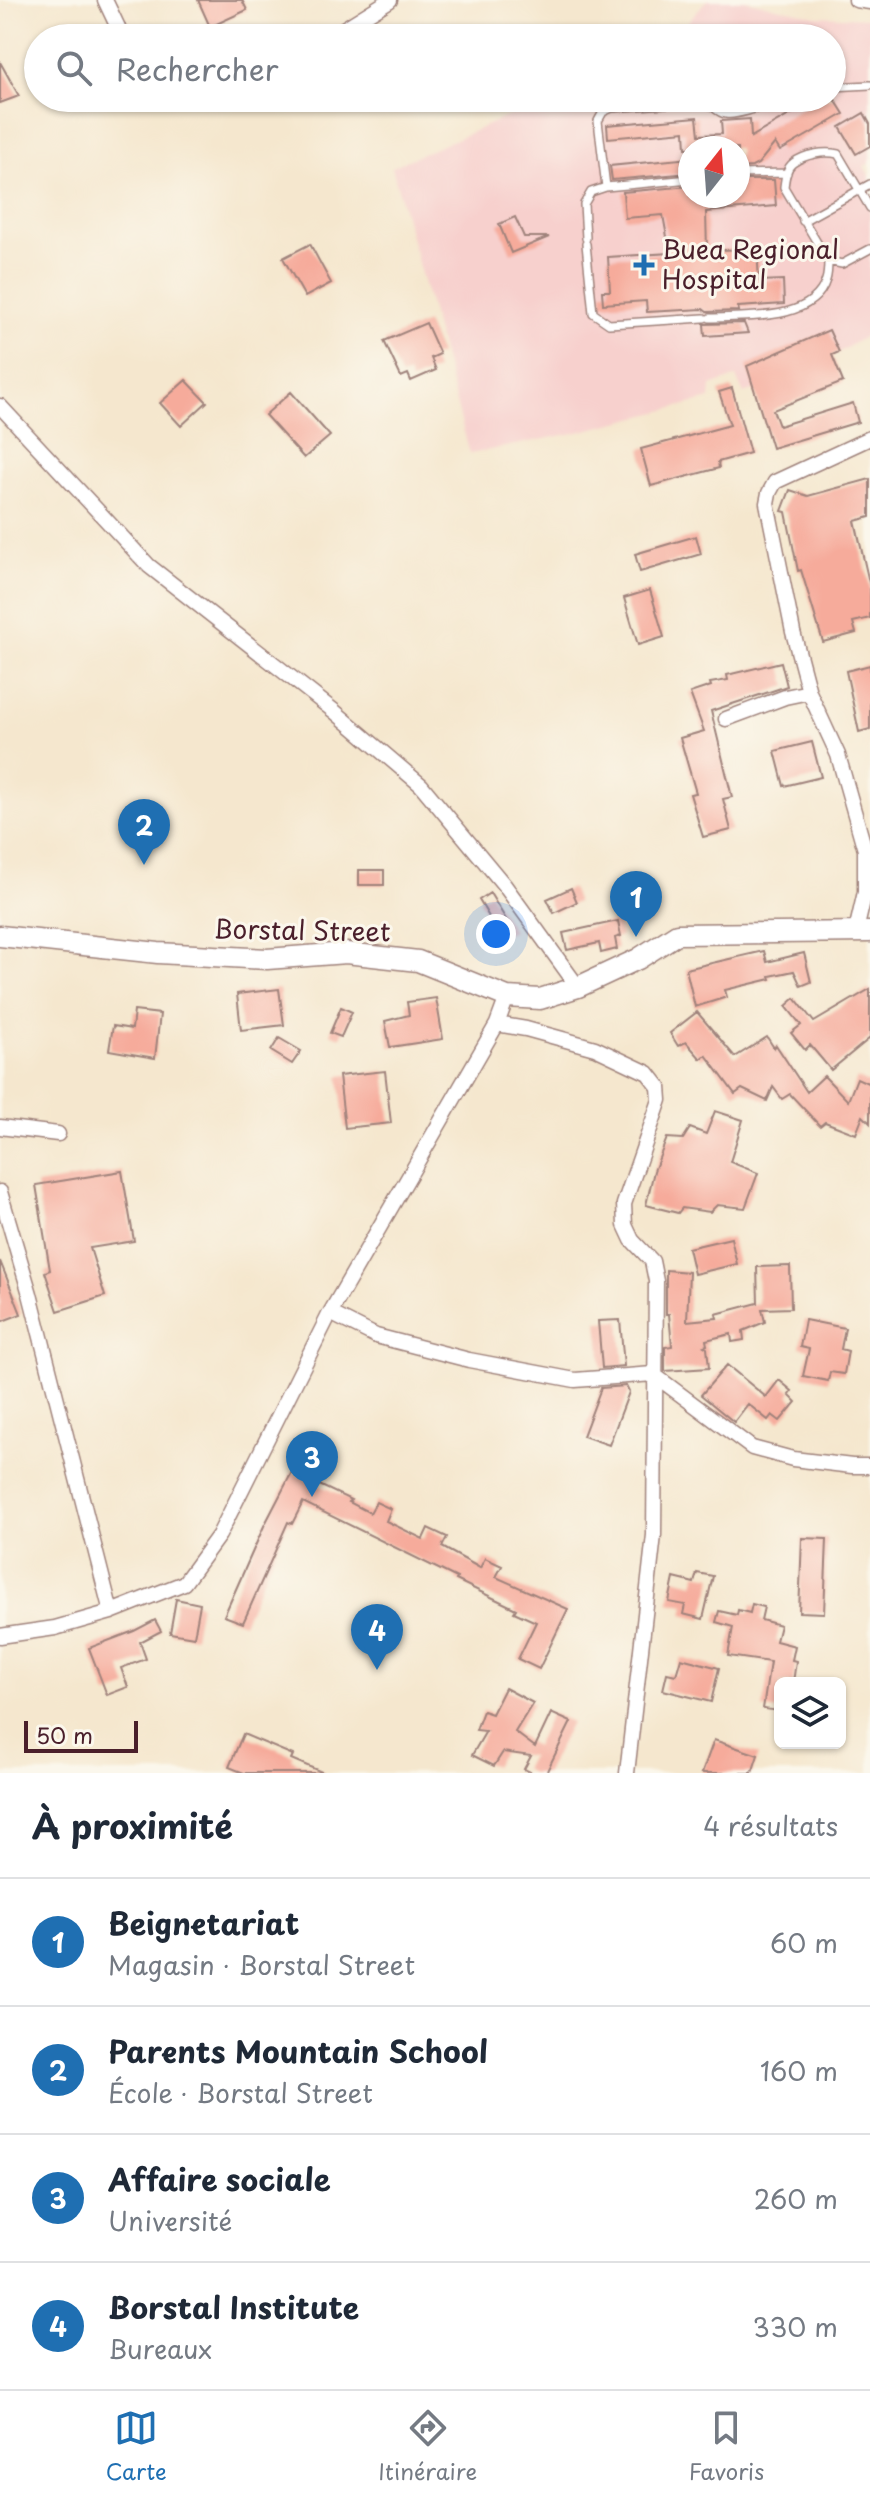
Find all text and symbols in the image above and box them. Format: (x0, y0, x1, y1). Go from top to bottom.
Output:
search box (24, 24, 846, 112)
icon: search (52, 46, 96, 90)
text: Rechercher (116, 46, 279, 91)
north arrow (678, 136, 750, 208)
place label: Buea Regional Hospital (662, 229, 839, 298)
marker: Buea Regional Hospital (633, 254, 655, 276)
pin: 2 (118, 799, 170, 865)
pin: 1 (610, 871, 662, 937)
street label: Borstal Street (213, 908, 391, 951)
your location (476, 914, 516, 954)
pin: 3 (286, 1431, 338, 1497)
pin: 4 (351, 1604, 403, 1670)
map controls (774, 1677, 846, 1749)
button: layers (774, 1677, 846, 1749)
scale bar (24, 1717, 138, 1753)
text: 50 m (36, 1718, 93, 1751)
text: À proximité (32, 1799, 233, 1851)
text: 4 résultats (703, 1806, 838, 1845)
text: Beignetariat (108, 1900, 299, 1945)
text: 1 (52, 1923, 64, 1962)
text: 60 m (770, 1923, 838, 1962)
text: Magasin · Borstal Street (108, 1945, 415, 1984)
text: Parents Mountain School (108, 2028, 488, 2073)
text: 2 (49, 2051, 67, 2090)
text: 160 m (760, 2051, 838, 2090)
text: École · Borstal Street (108, 2073, 373, 2112)
text: Affaire sociale (108, 2156, 331, 2201)
text: 3 (49, 2179, 67, 2218)
text: 260 m (754, 2179, 838, 2218)
text: Université (108, 2201, 232, 2240)
text: Borstal Institute (108, 2284, 359, 2329)
text: 4 (49, 2307, 67, 2346)
text: 330 m (753, 2307, 838, 2346)
text: Bureaux (108, 2329, 212, 2368)
tab: Carte (106, 2406, 167, 2487)
tab: Itinéraire (378, 2406, 477, 2487)
tab: Favoris (689, 2406, 764, 2487)

